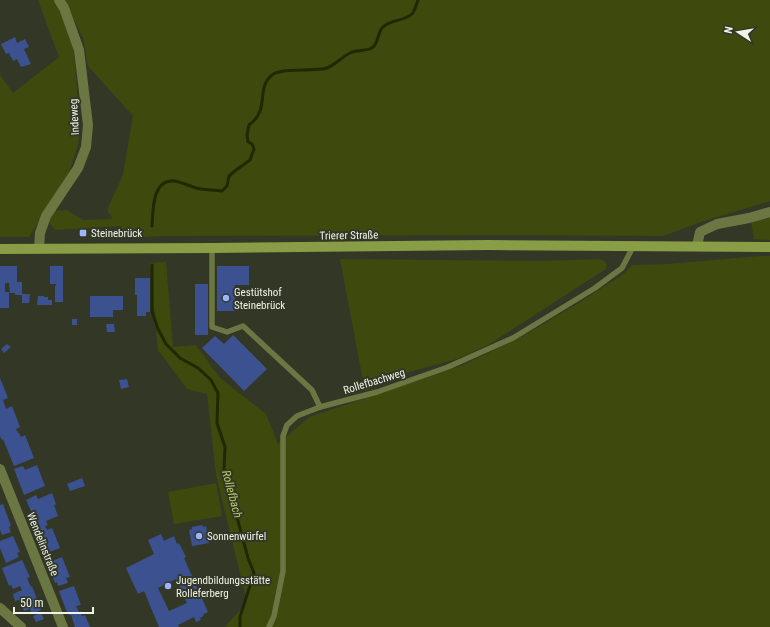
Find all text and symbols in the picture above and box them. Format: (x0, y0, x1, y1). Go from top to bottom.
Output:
north arrow (718, 12, 758, 52)
text: N (722, 25, 736, 35)
street label: Indeweg (67, 98, 82, 135)
place label: Steinebrück (91, 227, 142, 240)
marker: Steinebrück (78, 228, 88, 238)
street label: Trierer Straße (319, 228, 379, 243)
place label: Gestütshof Steinebrück (234, 286, 285, 312)
marker: Gestütshof Steinebrück (221, 293, 231, 303)
street label: Rollefbachweg (342, 366, 407, 397)
water label: Rollefbach (219, 469, 245, 520)
street label: Wendelinstraße (24, 511, 61, 578)
place label: Sonnenwürfel (207, 530, 266, 543)
marker: Sonnenwürfel (194, 531, 204, 541)
place label: Jugendbildungsstätte Rolleferberg (176, 574, 270, 600)
marker: Jugendbildungsstätte Rolleferberg (163, 581, 173, 591)
scale bar (14, 589, 93, 615)
text: 50 m (20, 596, 44, 610)

